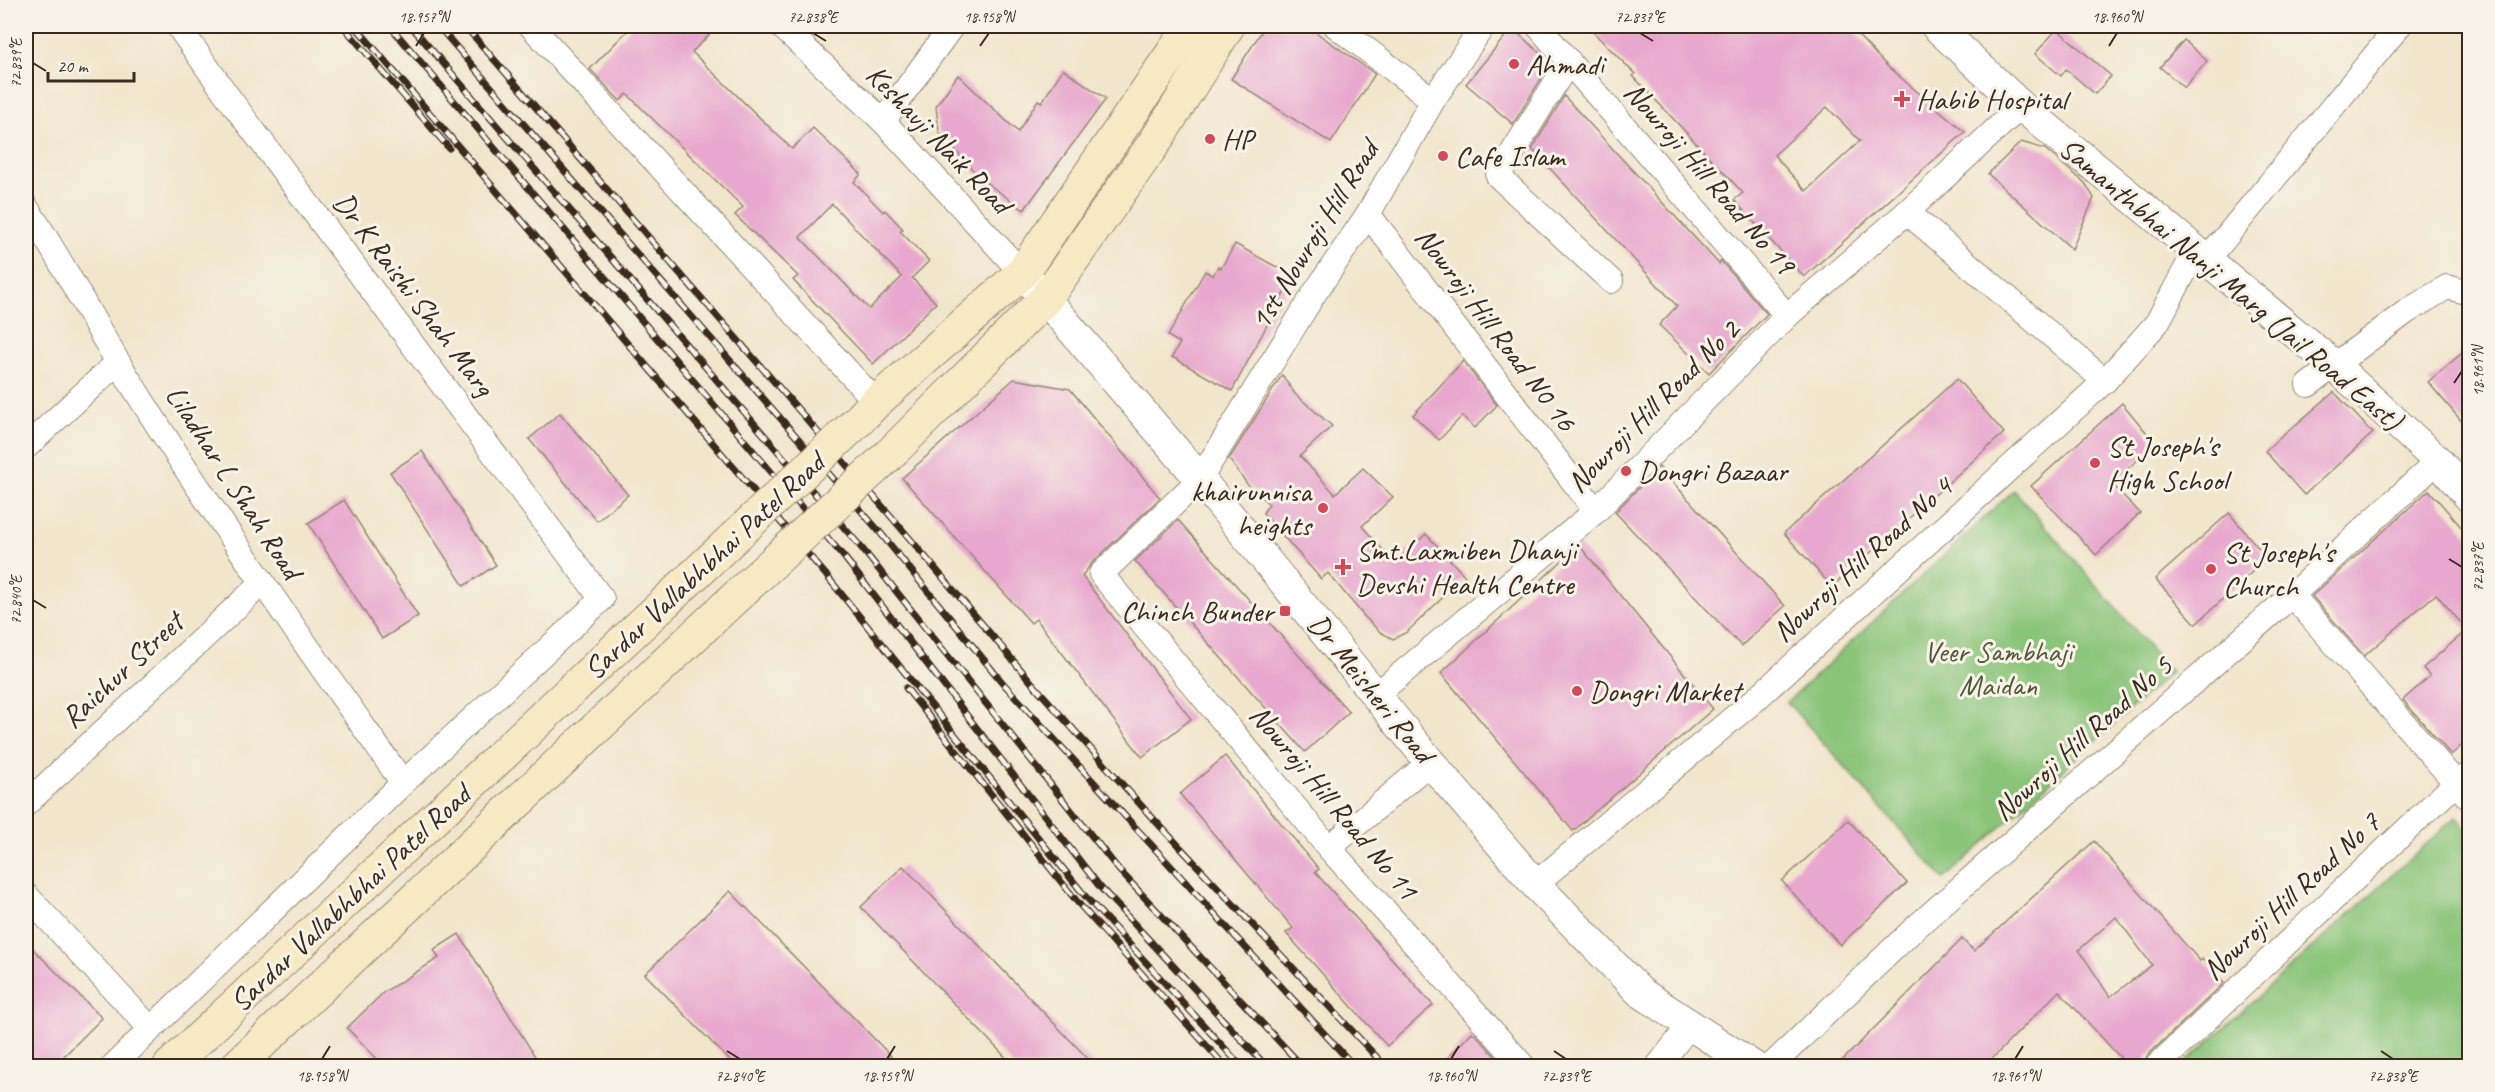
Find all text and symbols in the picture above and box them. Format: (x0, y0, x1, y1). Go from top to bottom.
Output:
text: 18.957°N (399, 8, 452, 27)
text: 72.838°E (789, 8, 840, 27)
text: 18.958°N (964, 8, 1017, 27)
text: 72.837°E (1616, 8, 1667, 27)
text: 18.960°N (2092, 8, 2145, 27)
text: 72.839°E (7, 36, 26, 87)
scale bar (48, 45, 134, 83)
place label: Ahmadi (1526, 45, 1607, 83)
text: 20 m (57, 55, 90, 77)
street label: Keshavji Naik Road (858, 56, 1023, 225)
marker: Ahmadi (1507, 57, 1521, 71)
street label: Nowroji Hill Road No 19 (1616, 74, 1806, 284)
place label: Habib Hospital (1916, 80, 2072, 118)
marker: Habib Hospital (1893, 90, 1911, 108)
place label: HP (1222, 120, 1257, 158)
street label: Samanthbhai Nanji Marg (Jail Road East) (2051, 129, 2412, 440)
street label: 1st Nowroji Hill Road (1241, 130, 1389, 336)
marker: HP (1203, 132, 1217, 146)
place label: Cafe Islam (1455, 137, 1567, 175)
marker: Cafe Islam (1436, 149, 1450, 163)
street label: Dr K Raishi Shah Marg (325, 185, 504, 405)
street label: Nowroji Hill Road N0 16 (1407, 219, 1586, 440)
street label: Nowroji Hill Road No 2 (1558, 310, 1749, 501)
text: 18.961°N (2469, 343, 2488, 396)
street label: Liladhar L Shah Road (157, 378, 313, 589)
place label: St Joseph's High School (2107, 427, 2232, 499)
street label: Sardar Vallabhbhai Patel Road (575, 441, 836, 688)
place label: Dongri Bazaar (1638, 452, 1790, 490)
marker: St Joseph's High School (2088, 456, 2102, 470)
marker: Dongri Bazaar (1619, 464, 1633, 478)
street label: Nowroji Hill Road No 4 (1764, 466, 1962, 650)
place label: khairunnisa heights (1191, 472, 1314, 544)
marker: khairunnisa heights (1316, 501, 1330, 515)
place label: Smt.Laxmiben Dhanji Devshi Health Centre (1356, 531, 1580, 603)
place label: St Joseph's Church (2223, 533, 2337, 605)
text: 72.837°E (2469, 540, 2488, 591)
marker: Smt.Laxmiben Dhanji Devshi Health Centre (1334, 558, 1352, 576)
marker: St Joseph's Church (2204, 562, 2218, 576)
text: 72.840°E (7, 573, 26, 624)
place label: Chinch Bunder (1121, 592, 1276, 630)
street label: Raichur Street (53, 601, 194, 736)
marker: Chinch Bunder (1278, 604, 1292, 618)
street label: Dr Meisheri Road (1299, 606, 1445, 773)
park label: Veer Sambhaji Maidan (1924, 632, 2076, 704)
street label: Nowroji Hill Road No 5 (1984, 646, 2181, 829)
place label: Dongri Market (1589, 672, 1744, 710)
marker: Dongri Market (1570, 684, 1584, 698)
street label: Nowroji Hill Road No 11 (1241, 697, 1428, 908)
street label: Sardar Vallabhbhai Patel Road (221, 773, 482, 1020)
street label: Nowroji Hill Road No 7 (2194, 803, 2389, 988)
text: 18.958°N (297, 1067, 350, 1086)
text: 72.840°E (716, 1067, 767, 1086)
text: 18.959°N (862, 1067, 915, 1086)
text: 18.960°N (1426, 1067, 1479, 1086)
text: 72.839°E (1542, 1067, 1593, 1086)
text: 18.961°N (1990, 1067, 2043, 1086)
text: 72.838°E (2369, 1067, 2420, 1086)

